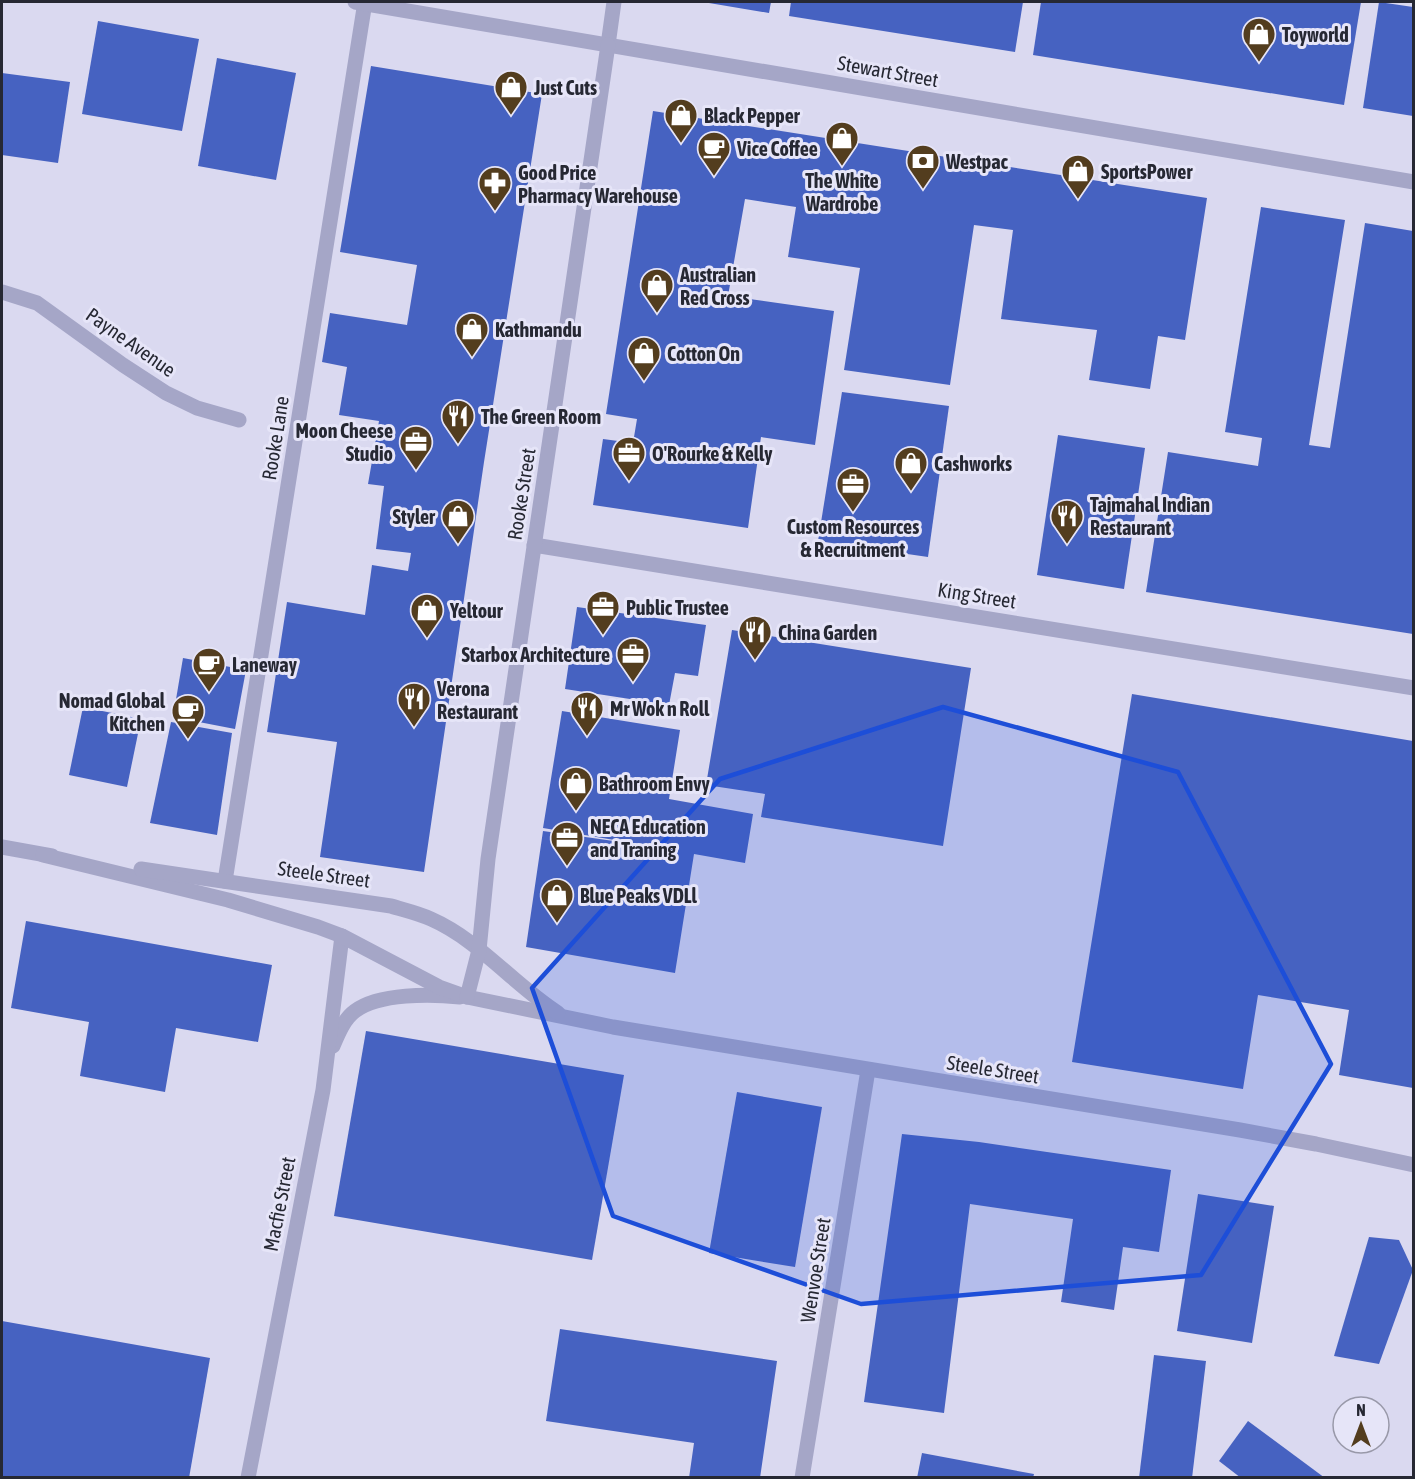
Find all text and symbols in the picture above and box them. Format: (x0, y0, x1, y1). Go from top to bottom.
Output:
shop icon: Toyworld (1241, 16, 1277, 63)
place label: Toyworld (1282, 23, 1349, 46)
street label: Stewart Street (836, 51, 940, 91)
shop icon: Just Cuts (493, 69, 529, 116)
place label: Just Cuts (533, 76, 597, 99)
shop icon: Black Pepper (663, 97, 699, 144)
place label: Black Pepper (704, 104, 801, 127)
shop icon: The White Wardrobe (824, 120, 860, 167)
cafe icon: Vice Coffee (696, 130, 732, 177)
place label: Vice Coffee (736, 137, 818, 160)
bank icon: Westpac (905, 143, 941, 190)
place label: Westpac (945, 150, 1009, 173)
shop icon: SportsPower (1060, 153, 1096, 200)
place label: SportsPower (1101, 160, 1193, 183)
place label: Good Price Pharmacy Warehouse (518, 161, 678, 207)
pharmacy icon: Good Price Pharmacy Warehouse (477, 165, 513, 212)
place label: The White Wardrobe (805, 169, 879, 215)
place label: Australian Red Cross (679, 263, 756, 309)
shop icon: Australian Red Cross (639, 267, 675, 314)
street label: Payne Avenue (82, 303, 180, 381)
shop icon: Kathmandu (454, 311, 490, 358)
place label: Kathmandu (495, 318, 582, 341)
shop icon: Cotton On (626, 335, 662, 382)
place label: Cotton On (667, 342, 740, 365)
street label: Rooke Lane (257, 394, 293, 482)
restaurant icon: The Green Room (440, 398, 476, 445)
place label: The Green Room (481, 405, 601, 428)
place label: Moon Cheese Studio (295, 419, 393, 465)
office icon: Moon Cheese Studio (398, 424, 434, 471)
office icon: O'Rourke & Kelly (611, 435, 647, 482)
place label: O'Rourke & Kelly (652, 442, 773, 465)
shop icon: Cashworks (893, 445, 929, 492)
street label: Rooke Street (502, 446, 540, 542)
place label: Cashworks (934, 452, 1012, 475)
office icon: Custom Resources & Recruitment (835, 466, 871, 513)
place label: Tajmahal Indian Restaurant (1090, 493, 1210, 539)
shop icon: Styler (440, 498, 476, 545)
restaurant icon: Tajmahal Indian Restaurant (1049, 498, 1085, 545)
place label: Styler (393, 505, 436, 528)
place label: Custom Resources & Recruitment (787, 515, 919, 561)
street label: King Street (936, 577, 1018, 613)
office icon: Public Trustee (585, 589, 621, 636)
shop icon: Yeltour (409, 592, 445, 639)
place label: Public Trustee (626, 596, 729, 619)
place label: Yeltour (449, 599, 504, 622)
restaurant icon: China Garden (737, 614, 773, 661)
place label: China Garden (778, 621, 877, 644)
office icon: Starbox Architecture (615, 636, 651, 683)
place label: Starbox Architecture (461, 643, 610, 666)
cafe icon: Laneway (191, 646, 227, 693)
place label: Laneway (232, 653, 298, 676)
place label: Verona Restaurant (436, 677, 518, 723)
restaurant icon: Verona Restaurant (396, 681, 432, 728)
place label: Nomad Global Kitchen (59, 689, 166, 735)
restaurant icon: Mr Wok n Roll (569, 690, 605, 737)
cafe icon: Nomad Global Kitchen (170, 693, 206, 740)
place label: Mr Wok n Roll (610, 697, 710, 720)
shop icon: Bathroom Envy (558, 765, 594, 812)
place label: Bathroom Envy (599, 772, 711, 795)
place label: NECA Education and Traning (590, 815, 706, 861)
office icon: NECA Education and Traning (549, 820, 585, 867)
street label: Steele Street (276, 856, 372, 892)
shop icon: Blue Peaks VDLl (539, 877, 575, 924)
place label: Blue Peaks VDLl (580, 884, 698, 907)
street label: Steele Street (945, 1050, 1041, 1088)
street label: Macfie Street (259, 1154, 299, 1253)
street label: Wenvoe Street (795, 1216, 835, 1324)
north arrow (1331, 1395, 1391, 1455)
text: N (1356, 1401, 1366, 1419)

